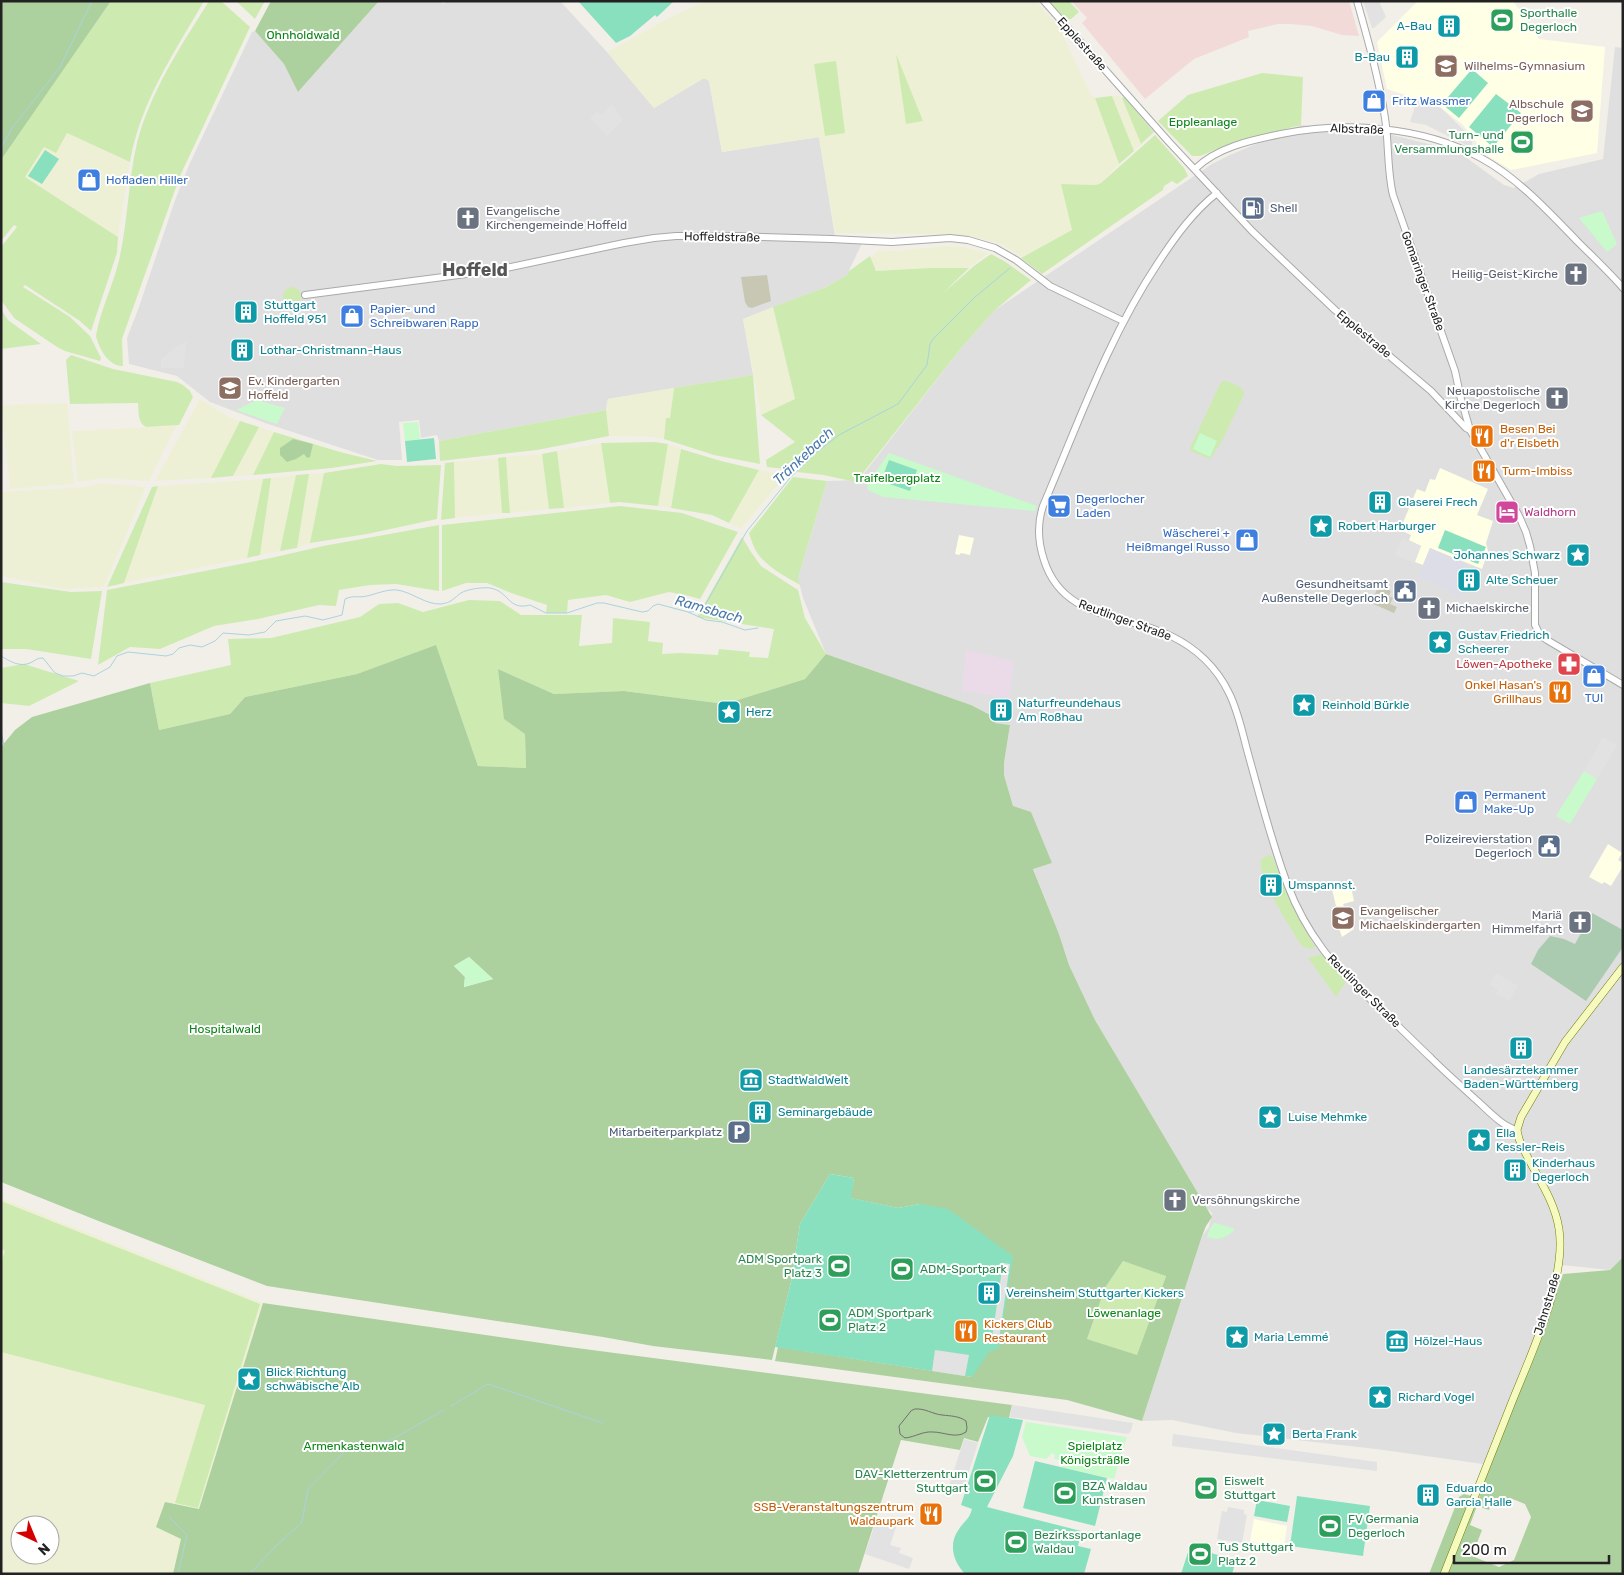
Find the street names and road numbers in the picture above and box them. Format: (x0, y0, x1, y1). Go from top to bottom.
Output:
street label: Epplestraße (1054, 14, 1110, 74)
street label: Albstraße (1330, 121, 1384, 137)
street label: Hoffeldstraße (684, 229, 760, 245)
street label: Gomaringer Straße (1398, 229, 1448, 333)
street label: Epplestraße (1334, 307, 1394, 361)
street label: Reutlinger Straße (1077, 597, 1174, 643)
street label: Reutlinger Straße (1325, 952, 1404, 1031)
street label: Jahnstraße (1531, 1271, 1563, 1337)

